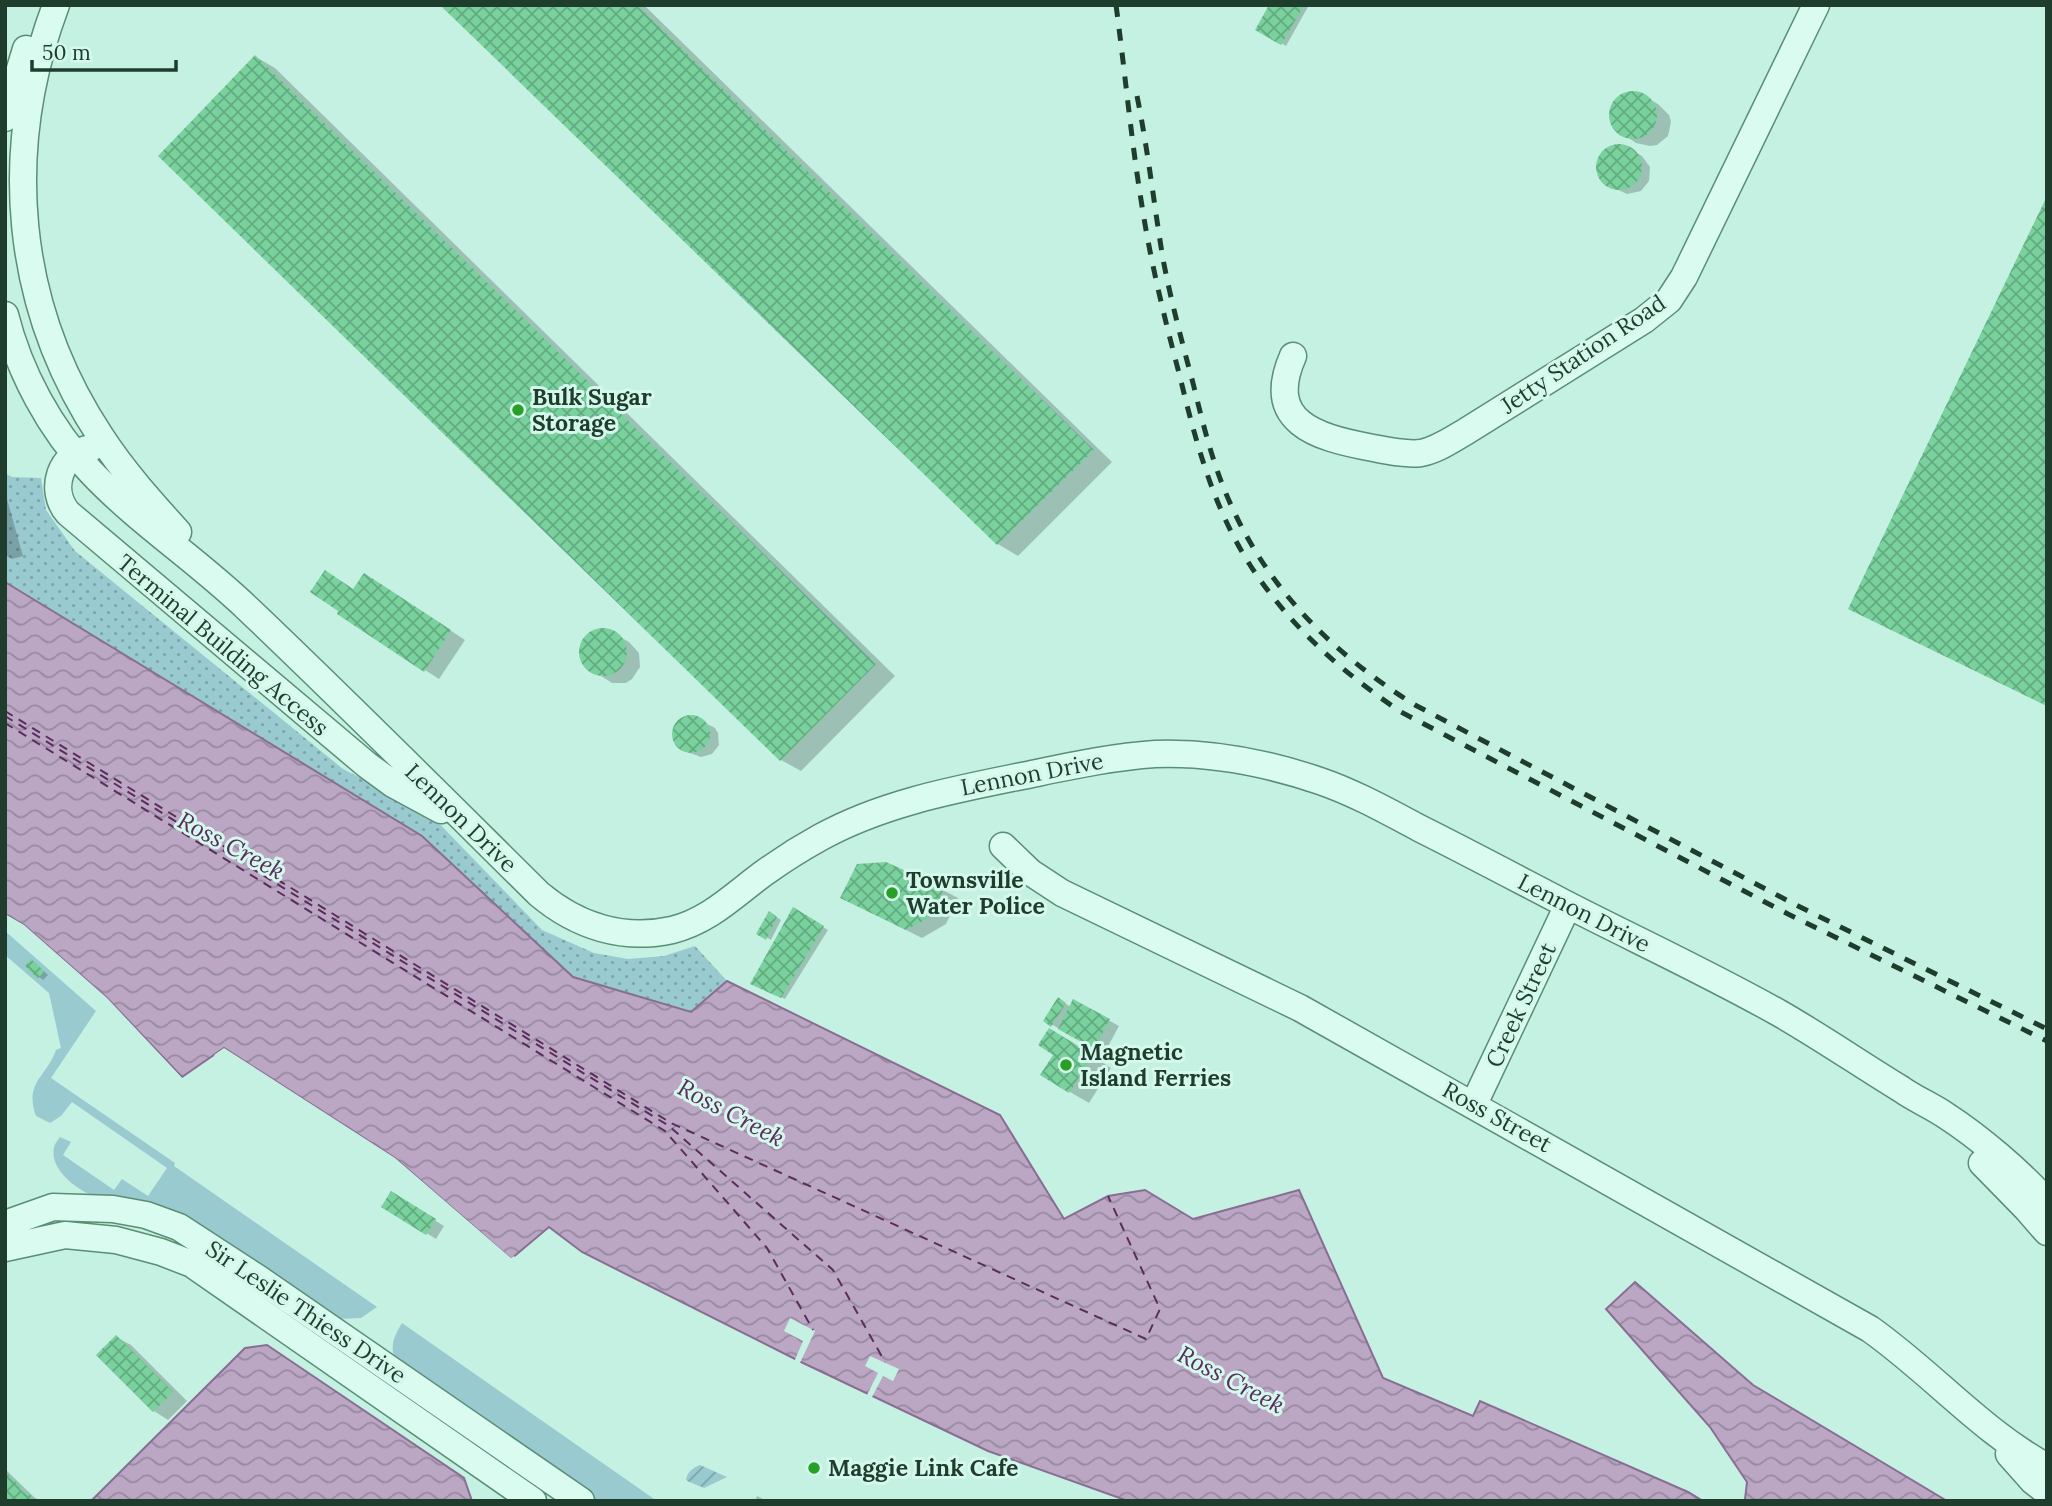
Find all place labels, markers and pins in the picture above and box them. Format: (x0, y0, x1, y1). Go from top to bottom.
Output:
place label: Bulk Sugar Storage (532, 382, 652, 437)
marker: Bulk Sugar Storage (510, 402, 526, 418)
place label: Townsville Water Police (906, 865, 1045, 920)
marker: Townsville Water Police (884, 885, 900, 901)
place label: Magnetic Island Ferries (1080, 1037, 1231, 1092)
marker: Magnetic Island Ferries (1058, 1057, 1074, 1073)
place label: Maggie Link Cafe (828, 1453, 1018, 1482)
marker: Maggie Link Cafe (806, 1460, 822, 1476)

